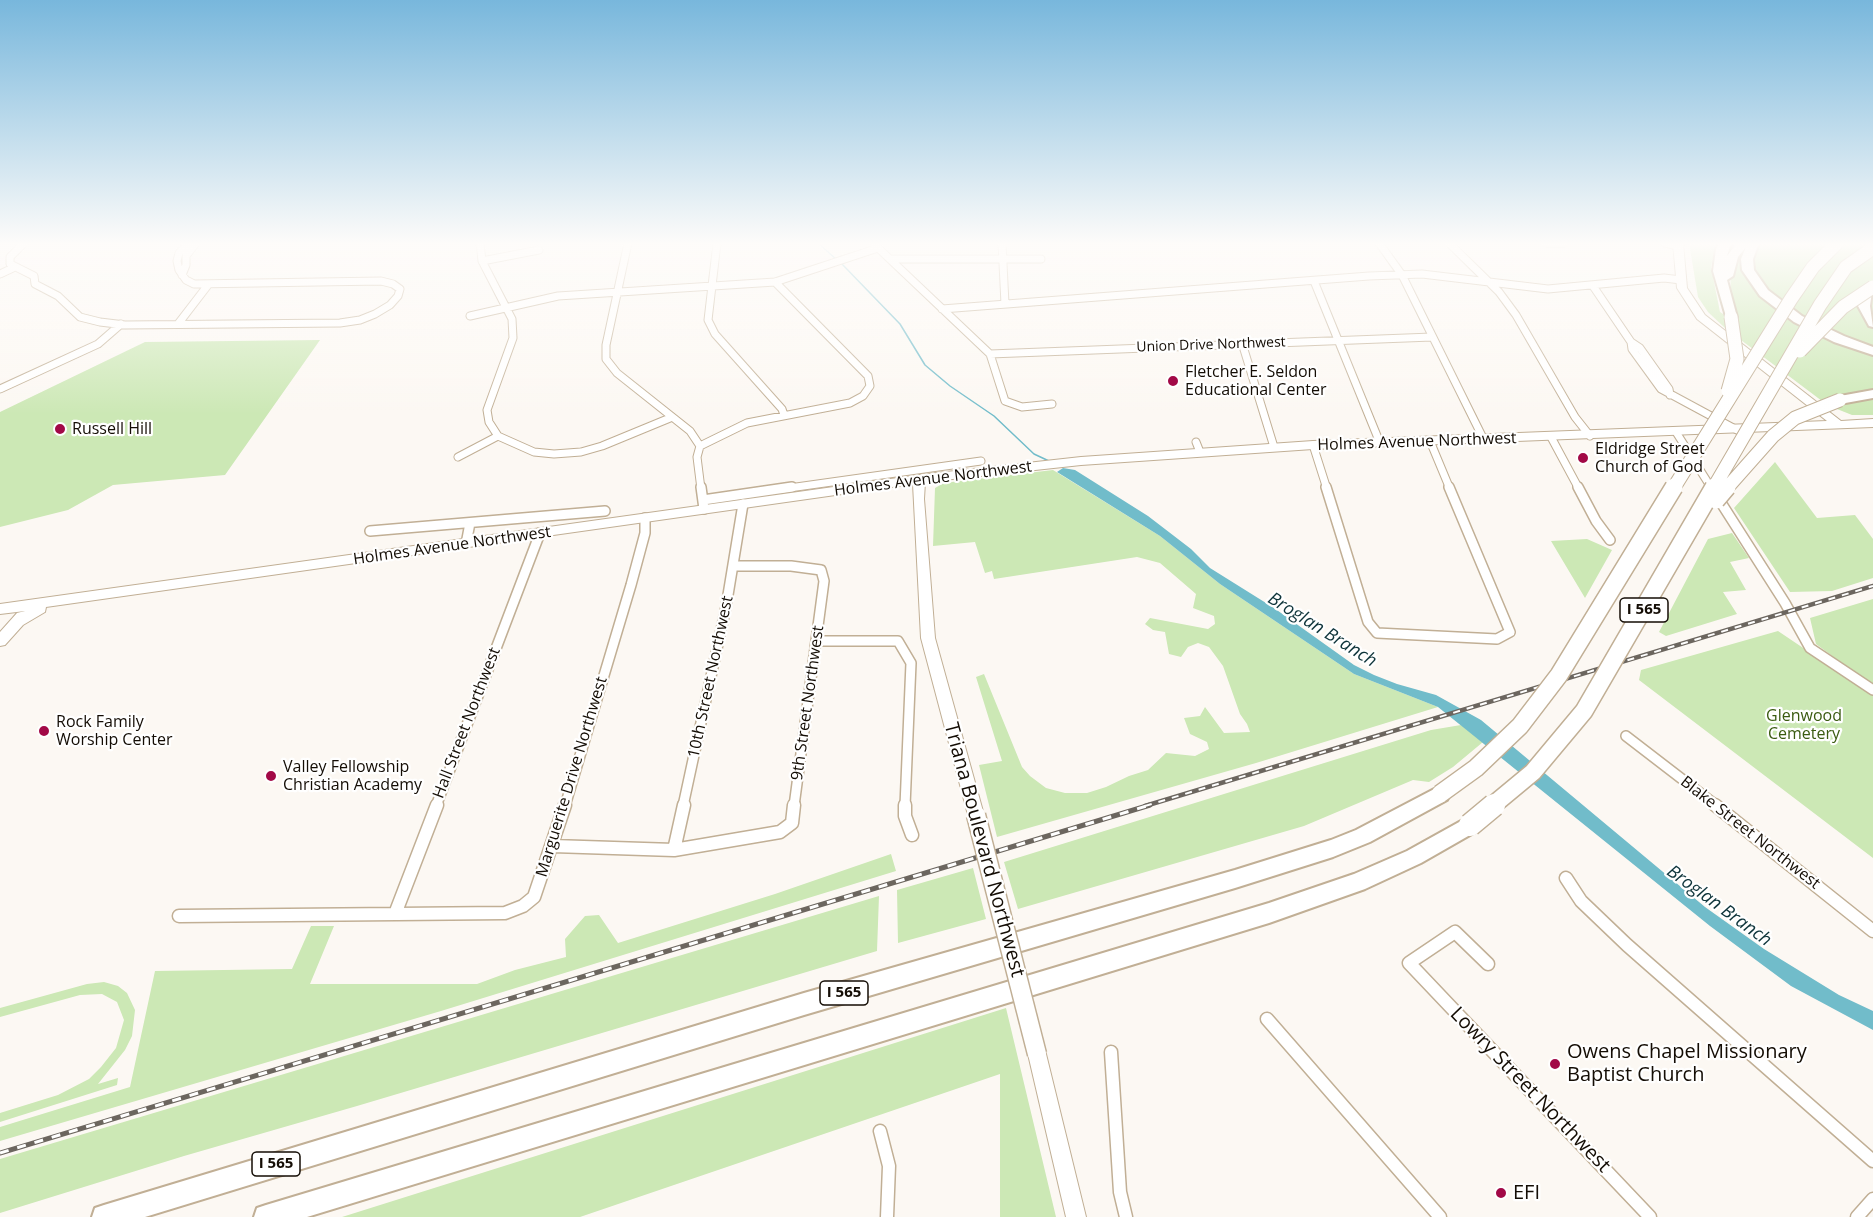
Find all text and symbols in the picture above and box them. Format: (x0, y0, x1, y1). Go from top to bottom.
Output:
street label: Union Drive Northwest (1136, 334, 1286, 356)
place label: Fletcher E. Seldon Educational Center (1185, 362, 1326, 400)
marker: Fletcher E. Seldon Educational Center (1166, 374, 1180, 388)
place label: Russell Hill (72, 419, 152, 439)
marker: Russell Hill (53, 422, 67, 436)
street label: Holmes Avenue Northwest (1317, 429, 1517, 455)
place label: Eldridge Street Church of God (1595, 439, 1705, 477)
marker: Eldridge Street Church of God (1576, 451, 1590, 465)
street label: Holmes Avenue Northwest (833, 457, 1033, 501)
street label: Holmes Avenue Northwest (352, 523, 552, 569)
water label: Broglan Branch (1264, 588, 1380, 672)
street label: 10th Street Northwest (684, 594, 738, 760)
road number: I 565 (1620, 598, 1668, 622)
street label: 9th Street Northwest (788, 624, 828, 782)
street label: Hall Street Northwest (429, 645, 505, 801)
street label: Marguerite Drive Northwest (532, 675, 612, 879)
park label: Glenwood Cemetery (1766, 706, 1842, 744)
place label: Rock Family Worship Center (56, 712, 172, 750)
street label: Triana Boulevard Northwest (938, 720, 1030, 980)
marker: Rock Family Worship Center (37, 724, 51, 738)
place label: Valley Fellowship Christian Academy (283, 757, 422, 795)
marker: Valley Fellowship Christian Academy (264, 769, 278, 783)
street label: Blake Street Northwest (1676, 772, 1824, 894)
water label: Broglan Branch (1662, 861, 1776, 951)
road number: I 565 (820, 981, 868, 1005)
street label: Lowry Street Northwest (1445, 1002, 1615, 1178)
place label: Owens Chapel Missionary Baptist Church (1567, 1040, 1807, 1087)
marker: Owens Chapel Missionary Baptist Church (1548, 1057, 1562, 1071)
road number: I 565 (252, 1152, 300, 1176)
place label: EFI (1513, 1181, 1540, 1205)
marker: EFI (1494, 1186, 1508, 1200)

